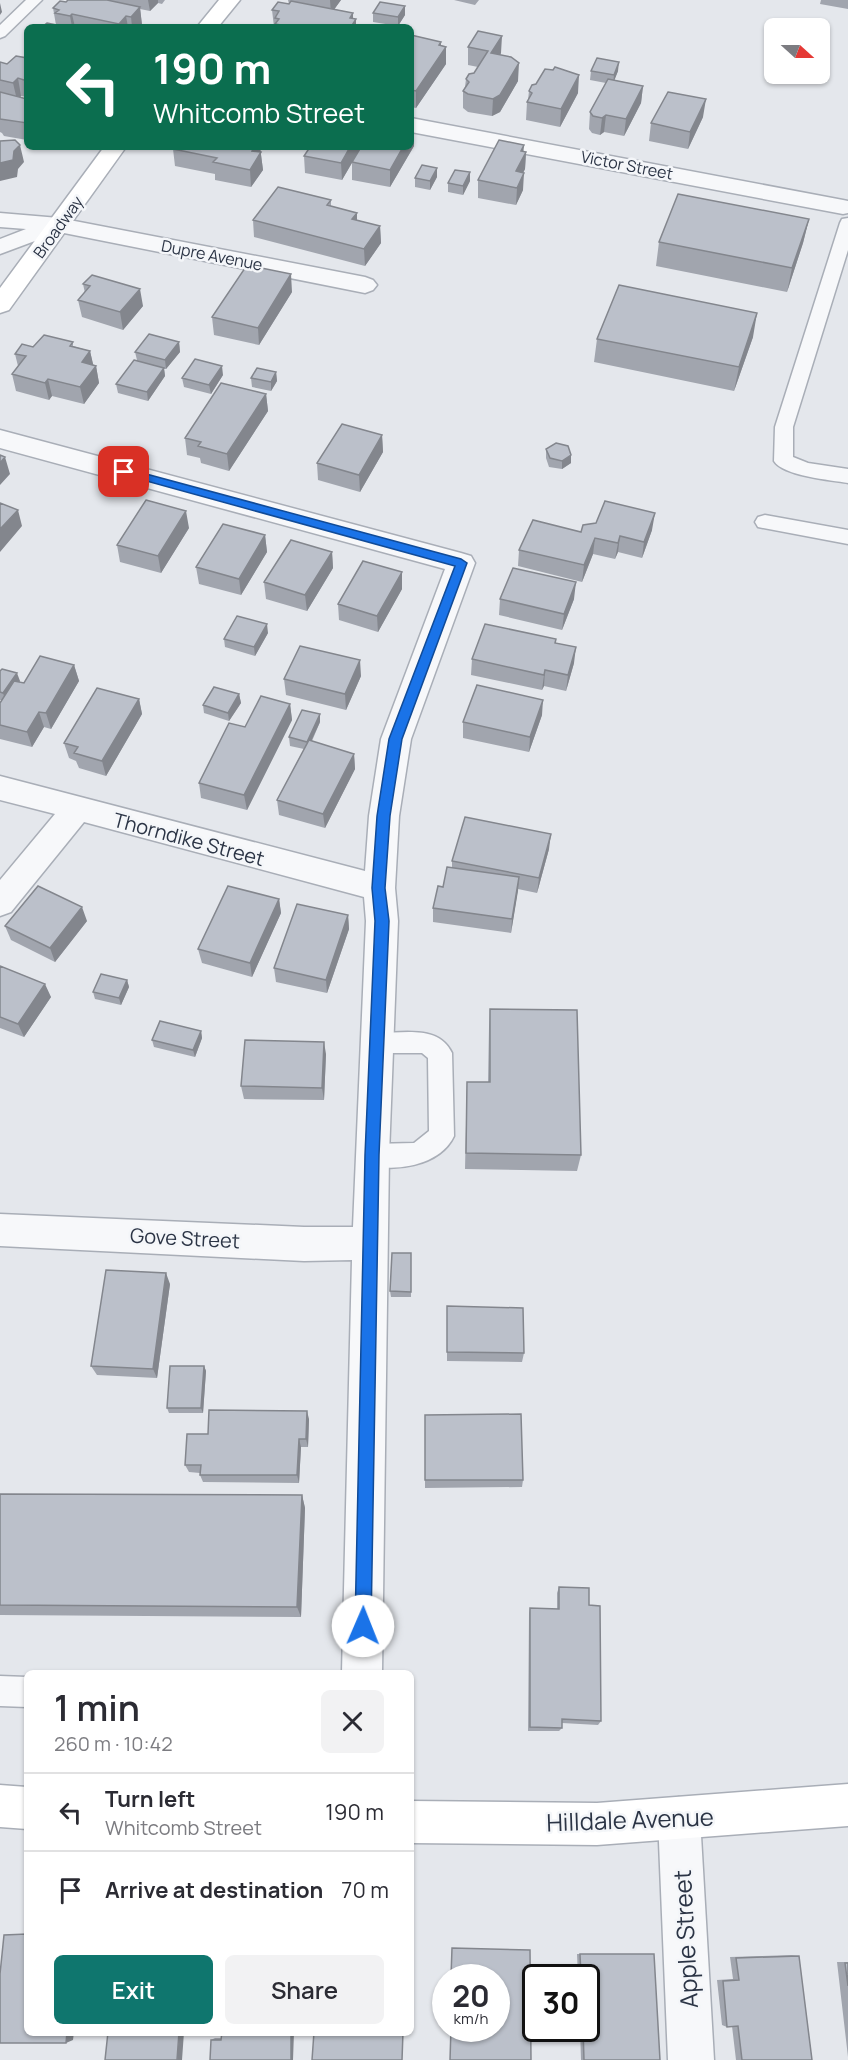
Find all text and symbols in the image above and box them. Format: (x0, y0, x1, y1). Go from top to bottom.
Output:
north arrow (764, 18, 830, 84)
map controls (764, 18, 830, 84)
text: 190 m (153, 39, 271, 97)
icon: left (54, 48, 132, 126)
text: Whitcomb Street (153, 94, 365, 131)
street label: Victor Street (579, 145, 675, 185)
street label: Broadway (28, 191, 88, 263)
street label: Dupre Avenue (160, 234, 264, 276)
pin (98, 446, 149, 497)
icon: arrive (107, 455, 140, 488)
street label: Thorndike Street (110, 806, 268, 872)
street label: Gove Street (130, 1222, 240, 1254)
position arrow (331, 1594, 395, 1658)
text: 1 min (54, 1683, 140, 1732)
button: close (321, 1690, 384, 1753)
text: 260 m · 10:42 (54, 1730, 173, 1757)
text: Turn left (105, 1784, 195, 1814)
icon: left (54, 1796, 87, 1829)
text: 190 m (325, 1797, 384, 1827)
street label: Hilldale Avenue (546, 1800, 714, 1838)
text: Whitcomb Street (105, 1814, 262, 1841)
street label: Apple Street (665, 1869, 705, 2009)
icon: arrive (54, 1874, 87, 1907)
text: Arrive at destination (105, 1875, 323, 1905)
text: 70 m (341, 1875, 389, 1905)
button: Exit (54, 1955, 213, 2024)
button: Share (225, 1955, 384, 2024)
speed limit sign: 30 (522, 1964, 600, 2042)
text: 20 (452, 1975, 490, 2016)
text: km/h (454, 2008, 488, 2029)

